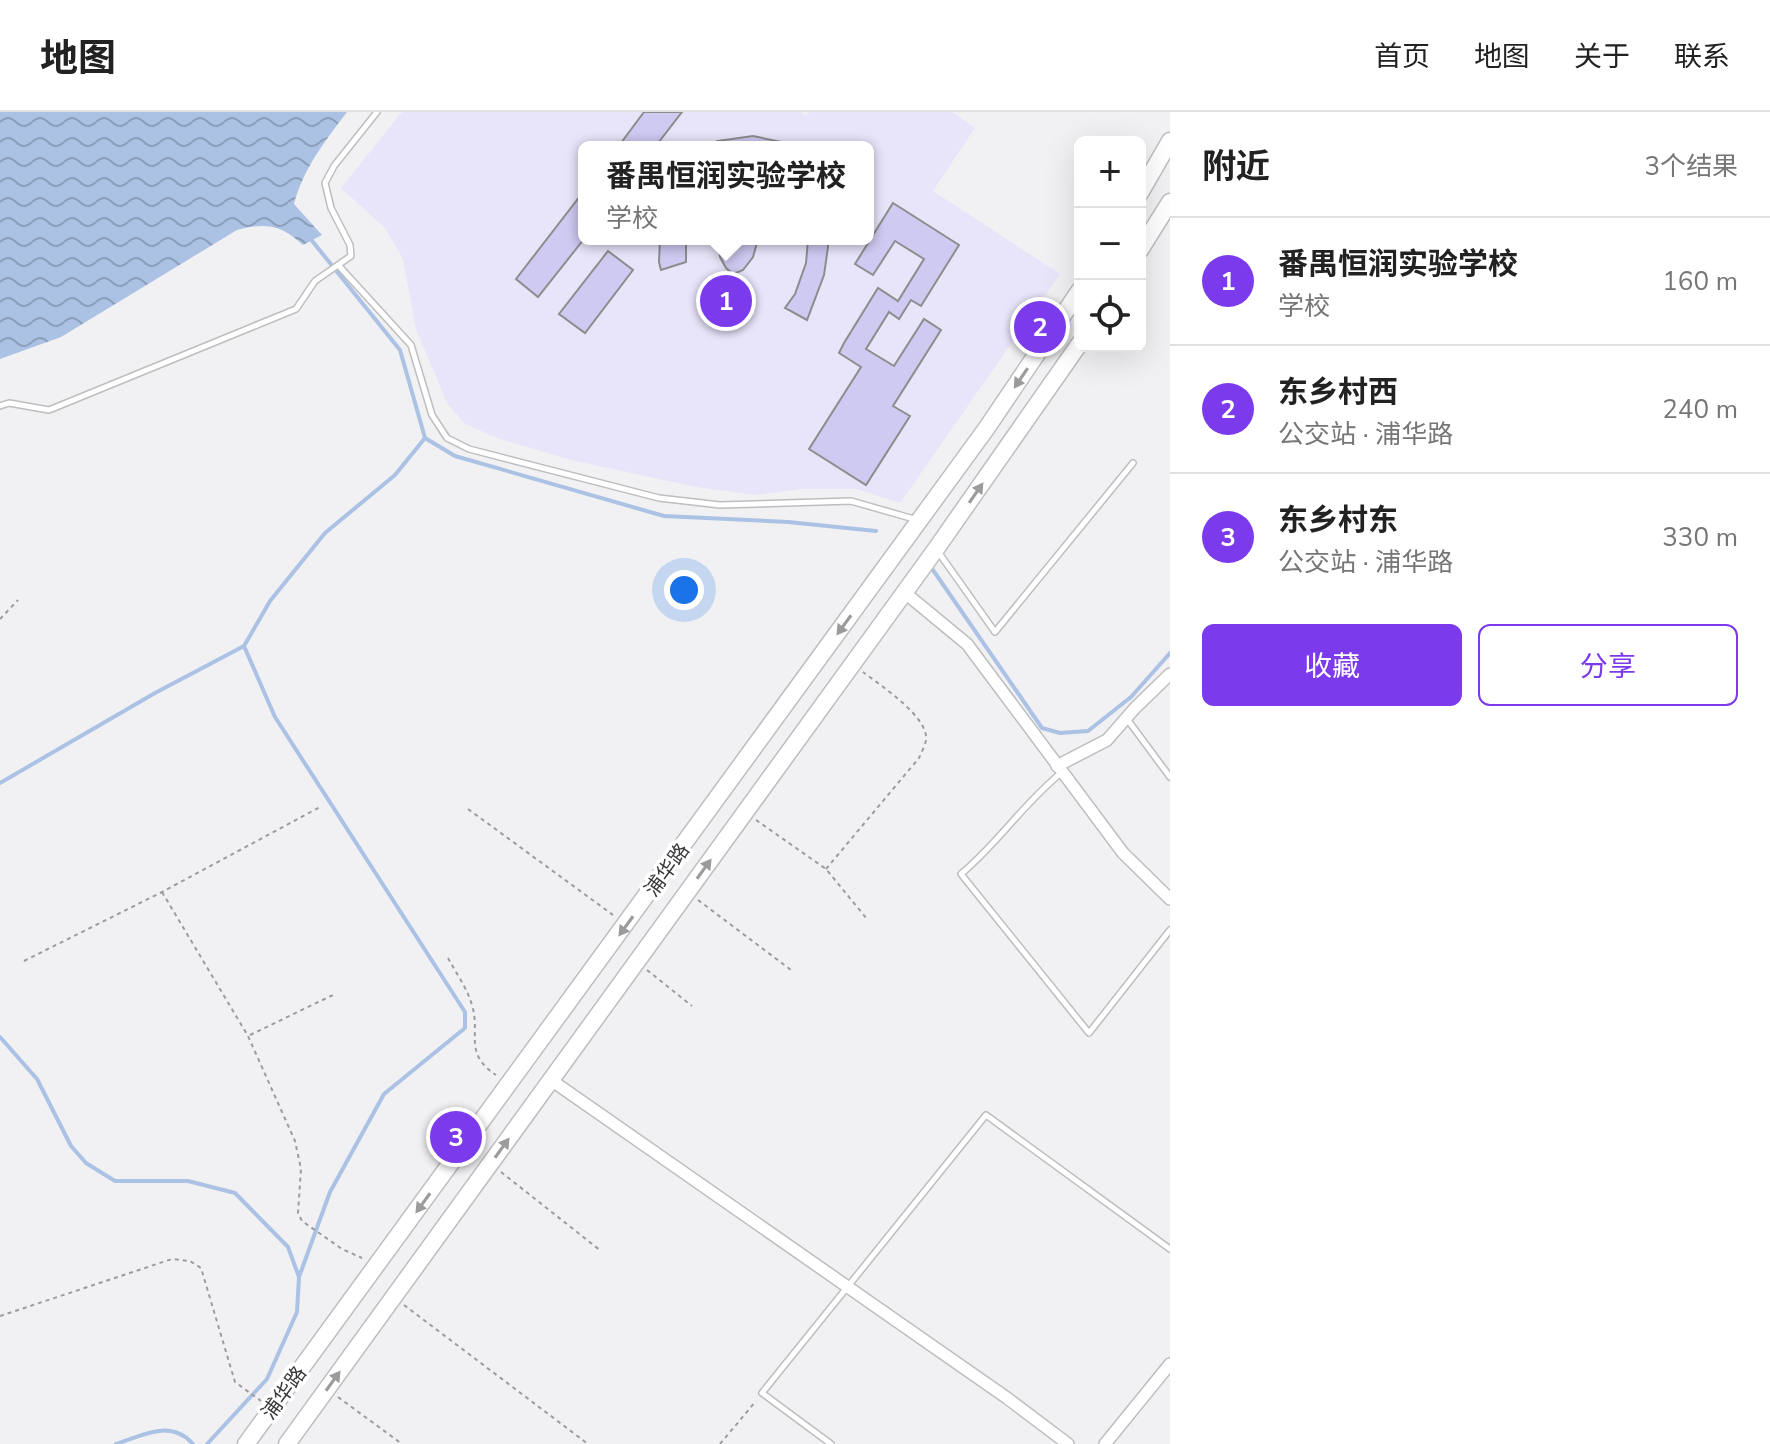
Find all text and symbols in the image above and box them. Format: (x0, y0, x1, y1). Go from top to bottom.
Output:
text: 地图 (40, 33, 116, 84)
text: 首页 (1374, 38, 1430, 76)
text: 地图 (1474, 38, 1530, 76)
text: 关于 (1574, 38, 1630, 76)
text: 联系 (1674, 38, 1730, 76)
map controls (1074, 136, 1146, 352)
button: + (1074, 136, 1146, 208)
popup (578, 141, 874, 245)
text: 附近 (1202, 144, 1270, 190)
text: 3个结果 (1644, 149, 1738, 184)
text: 番禺恒润实验学校 (606, 156, 846, 197)
text: 学校 (606, 201, 658, 236)
button: − (1074, 208, 1146, 280)
text: 番禺恒润实验学校 (1278, 244, 1518, 285)
text: 1 (1220, 264, 1236, 299)
text: 160 m (1662, 264, 1738, 299)
pin: 1 (700, 271, 752, 331)
button: locate (1074, 280, 1146, 352)
text: 学校 (1278, 289, 1330, 324)
pin: 2 (1014, 297, 1066, 357)
one-way arrow (1014, 367, 1029, 389)
text: 东乡村西 (1278, 372, 1398, 413)
text: 2 (1220, 392, 1236, 427)
text: 240 m (1662, 392, 1738, 427)
text: 公交站 · 浦华路 (1278, 417, 1453, 452)
one-way arrow (968, 482, 984, 504)
text: 东乡村东 (1278, 500, 1398, 541)
text: 3 (1220, 520, 1236, 555)
text: 330 m (1662, 520, 1738, 555)
text: 公交站 · 浦华路 (1278, 545, 1453, 580)
your location (664, 570, 704, 610)
one-way arrow (837, 615, 853, 635)
button: 收藏 (1202, 624, 1462, 706)
button: 分享 (1478, 624, 1738, 706)
street label: 浦华路 (638, 838, 696, 902)
one-way arrow (696, 859, 711, 880)
one-way arrow (618, 915, 634, 937)
pin: 3 (430, 1107, 482, 1167)
one-way arrow (494, 1137, 509, 1158)
one-way arrow (415, 1193, 431, 1214)
street label: 浦华路 (255, 1361, 313, 1425)
one-way arrow (325, 1371, 341, 1392)

